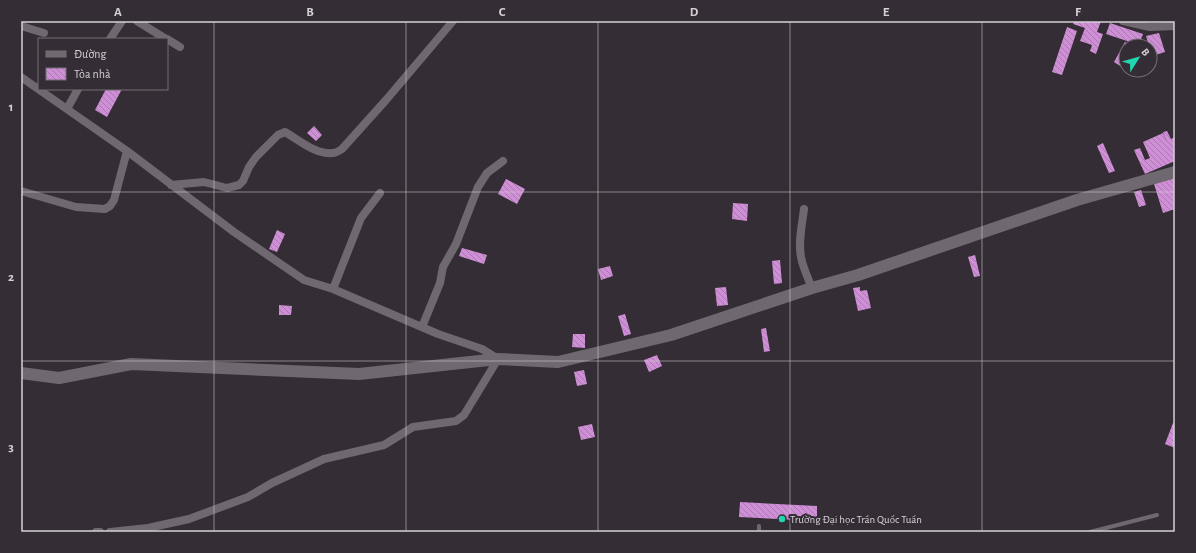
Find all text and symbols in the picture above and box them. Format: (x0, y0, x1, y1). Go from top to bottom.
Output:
text: A (114, 6, 122, 19)
text: B (306, 6, 314, 19)
text: C (499, 6, 506, 19)
text: D (690, 6, 699, 19)
text: E (883, 6, 890, 19)
text: F (1075, 6, 1082, 19)
legend (38, 38, 168, 90)
north arrow (1118, 38, 1158, 78)
text: B (1139, 46, 1152, 59)
text: Đường (74, 48, 107, 60)
text: Tòa nhà (74, 68, 111, 80)
text: 1 (9, 101, 13, 114)
text: 2 (8, 271, 14, 284)
text: 3 (8, 441, 14, 454)
marker: Trường Đại học Trần Quốc Tuấn (777, 514, 787, 524)
place label: Trường Đại học Trần Quốc Tuấn (790, 514, 922, 525)

